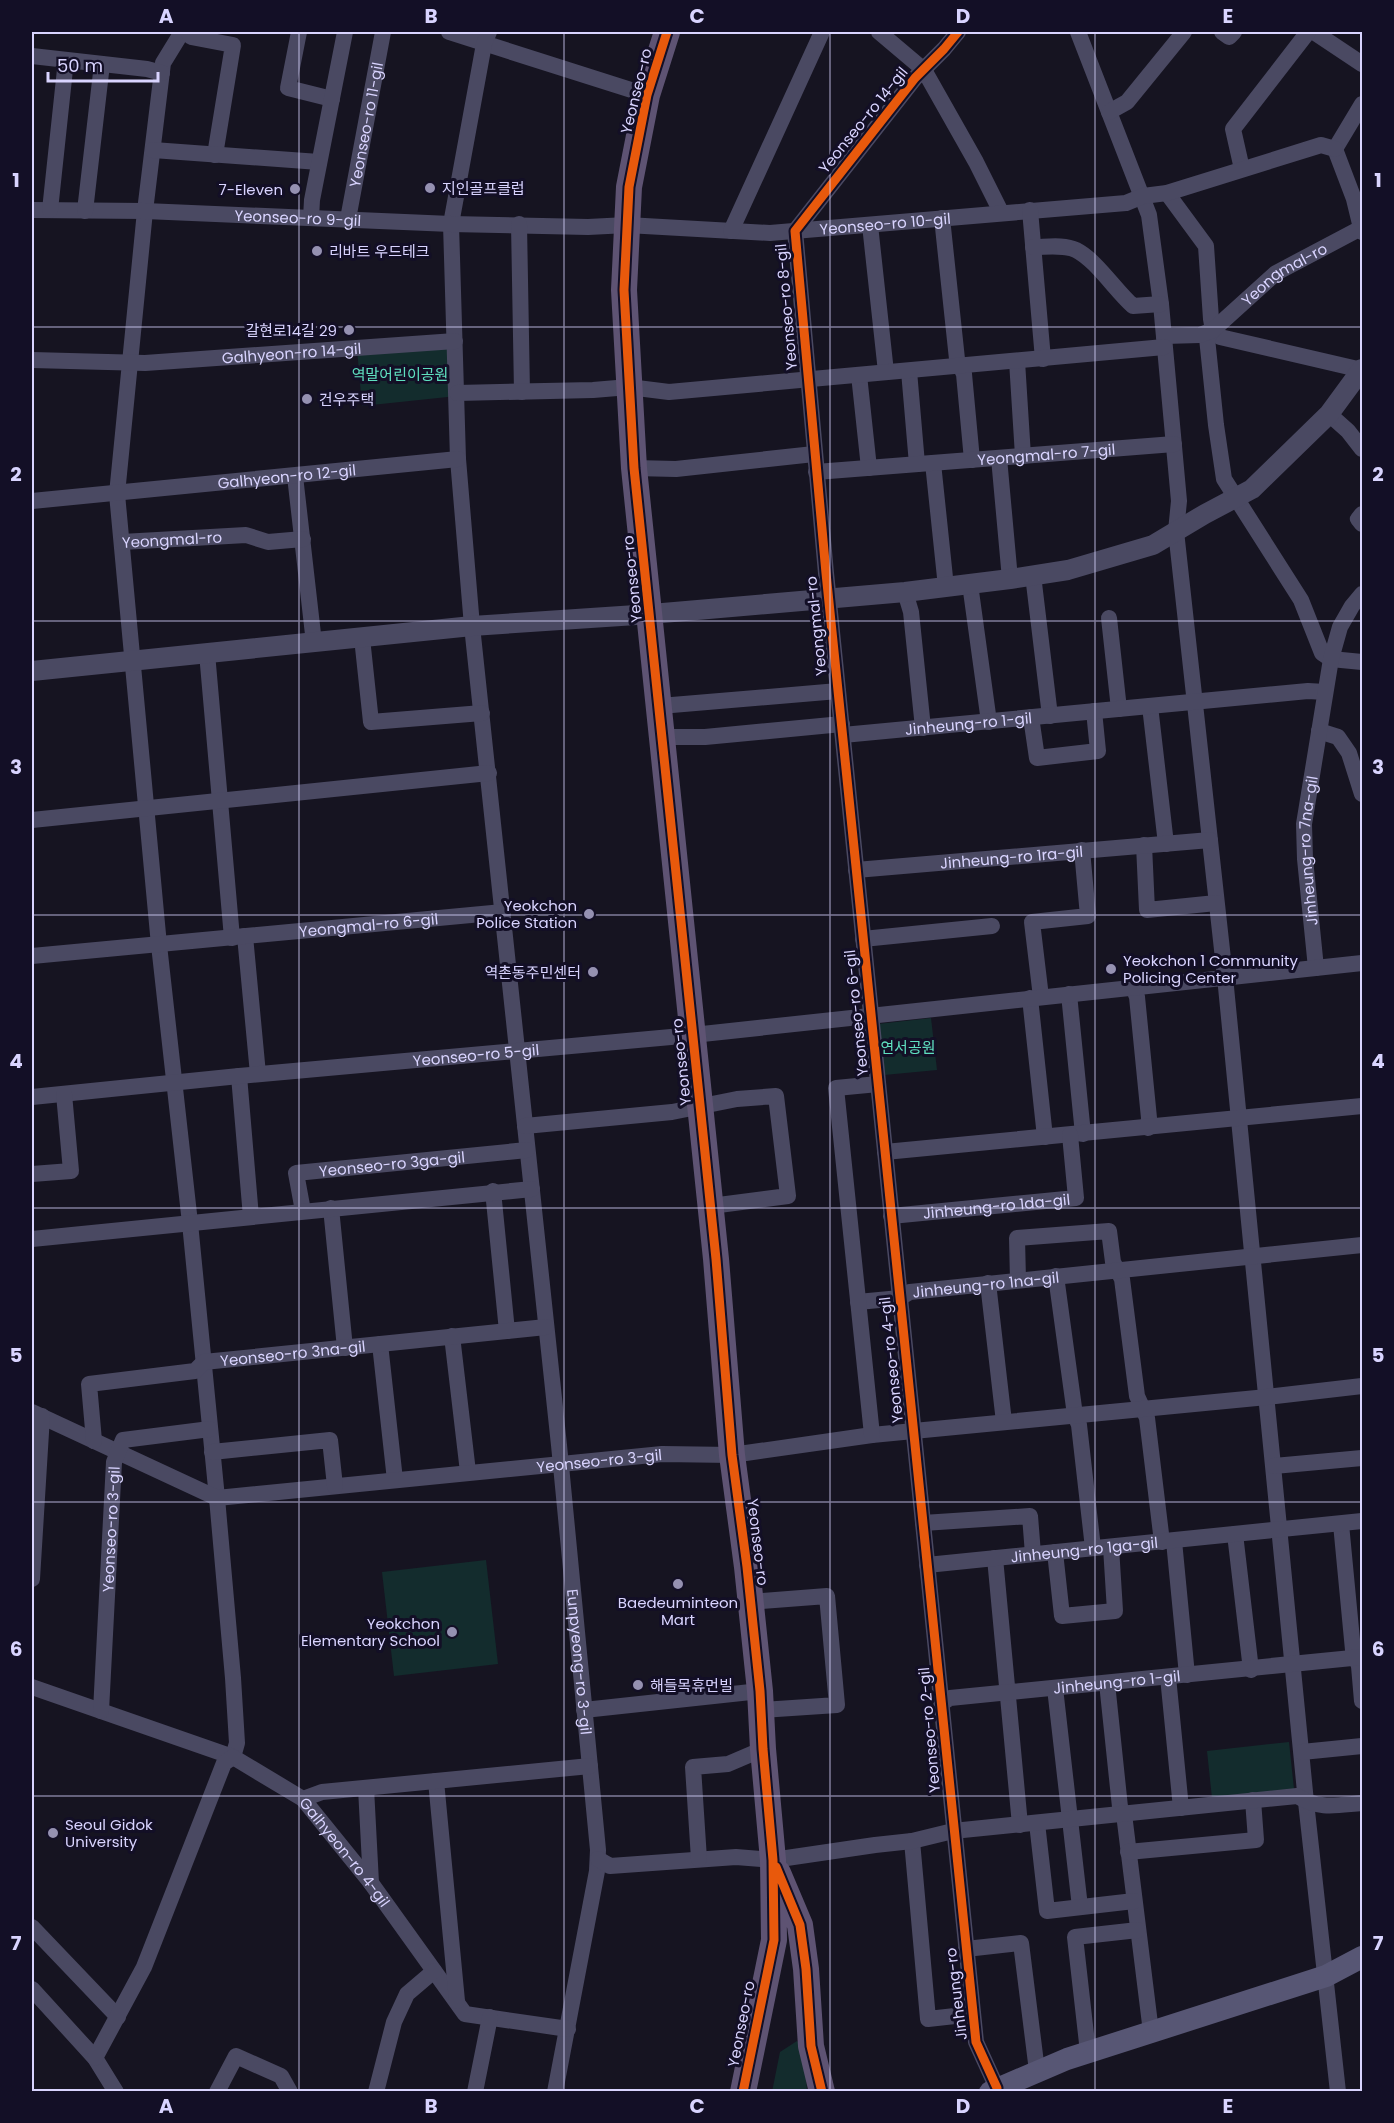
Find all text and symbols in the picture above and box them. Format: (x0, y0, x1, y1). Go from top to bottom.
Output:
text: A (159, 2, 174, 30)
text: B (424, 2, 438, 30)
text: C (689, 2, 705, 30)
text: D (956, 2, 970, 30)
text: E (1223, 2, 1233, 30)
scale bar (48, 45, 158, 83)
street label: Yeonseo-ro (615, 46, 657, 136)
text: 50 m (57, 53, 103, 78)
street label: Yeonseo-ro 11-gil (344, 60, 388, 189)
street label: Yeonseo-ro 14-gil (813, 62, 913, 178)
text: 1 (12, 166, 20, 194)
text: 1 (1374, 166, 1382, 194)
place label: 지인골프클럽 (442, 178, 525, 199)
place label: 7-Eleven (219, 179, 283, 200)
marker: 지인골프클럽 (423, 181, 437, 195)
marker: 7-Eleven (288, 182, 302, 196)
street label: Yeonseo-ro 9-gil (234, 204, 362, 231)
street label: Yeonseo-ro 10-gil (819, 207, 951, 239)
street label: Yeongmal-ro (1236, 237, 1331, 310)
place label: 리바트 우드테크 (329, 241, 430, 262)
street label: Yeonseo-ro 8-gil (770, 243, 802, 371)
marker: 리바트 우드테크 (310, 244, 324, 258)
place label: 갈현로14길 29 (245, 320, 337, 341)
marker: 갈현로14길 29 (342, 323, 356, 337)
street label: Galhyeon-ro 14-gil (221, 337, 362, 368)
park label: 역말어린이공원 (352, 364, 448, 385)
place label: 건우주택 (319, 389, 374, 410)
marker: 건우주택 (300, 392, 314, 406)
street label: Yeongmal-ro 7-gil (977, 438, 1116, 470)
street label: Galhyeon-ro 12-gil (217, 459, 357, 493)
text: 2 (10, 460, 22, 488)
text: 2 (1372, 460, 1384, 488)
street label: Yeongmal-ro (121, 526, 223, 552)
street label: Yeonseo-ro (617, 534, 647, 624)
street label: Yeongmal-ro (800, 575, 832, 677)
street label: Jinheung-ro 1-gil (904, 707, 1033, 740)
text: 3 (10, 753, 22, 781)
text: 3 (1372, 753, 1384, 781)
street label: Jinheung-ro 7na-gil (1293, 774, 1322, 927)
street label: Jinheung-ro 1ra-gil (939, 840, 1084, 873)
place label: Yeokchon Police Station (476, 895, 577, 933)
marker: Yeokchon Police Station (582, 907, 596, 921)
street label: Yeongmal-ro 6-gil (298, 908, 439, 942)
street label: Yeonseo-ro 6-gil (839, 949, 873, 1077)
place label: Yeokchon 1 Community Policing Center (1123, 950, 1299, 988)
place label: 역촌동주민센터 (484, 962, 581, 983)
marker: Yeokchon 1 Community Policing Center (1104, 962, 1118, 976)
marker: 역촌동주민센터 (586, 965, 600, 979)
street label: Yeonseo-ro (666, 1017, 696, 1107)
park label: 연서공원 (880, 1037, 936, 1058)
street label: Yeonseo-ro 5-gil (412, 1038, 540, 1071)
text: 4 (9, 1047, 23, 1075)
text: 4 (1371, 1047, 1385, 1075)
street label: Yeonseo-ro 3ga-gil (318, 1146, 466, 1181)
street label: Jinheung-ro 1da-gil (922, 1188, 1071, 1223)
street label: Jinheung-ro 1na-gil (911, 1266, 1060, 1302)
street label: Yeonseo-ro 4-gil (874, 1296, 908, 1424)
street label: Yeonseo-ro 3na-gil (219, 1335, 366, 1371)
text: 5 (10, 1341, 23, 1369)
text: 5 (1372, 1341, 1385, 1369)
street label: Yeonseo-ro 3-gil (535, 1444, 663, 1477)
street label: Yeonseo-ro 3-gil (97, 1466, 124, 1593)
street label: Yeonseo-ro (742, 1497, 774, 1587)
street label: Jinheung-ro 1ga-gil (1010, 1531, 1159, 1567)
marker: Baedeuminteon Mart (671, 1577, 685, 1591)
street label: Eunpyeong-ro 3-gil (562, 1588, 597, 1736)
place label: Baedeuminteon Mart (618, 1592, 738, 1630)
place label: Yeokchon Elementary School (301, 1613, 440, 1651)
marker: Yeokchon Elementary School (445, 1625, 459, 1639)
text: 6 (10, 1635, 22, 1663)
text: 6 (1372, 1635, 1384, 1663)
street label: Jinheung-ro 1-gil (1052, 1665, 1181, 1698)
street label: Yeonseo-ro 2-gil (913, 1666, 945, 1794)
place label: 해들목휴먼빌 (650, 1675, 733, 1696)
marker: 해들목휴먼빌 (631, 1678, 645, 1692)
street label: Galhyeon-ro 4-gil (295, 1792, 395, 1911)
place label: Seoul Gidok University (65, 1814, 153, 1852)
marker: Seoul Gidok University (46, 1826, 60, 1840)
text: 7 (11, 1929, 22, 1957)
text: 7 (1373, 1929, 1384, 1957)
street label: Jinheung-ro (940, 1947, 972, 2041)
street label: Yeonseo-ro (722, 1979, 760, 2069)
text: A (159, 2092, 174, 2120)
text: B (424, 2092, 438, 2120)
text: C (689, 2092, 705, 2120)
text: D (956, 2092, 970, 2120)
text: E (1223, 2092, 1233, 2120)

